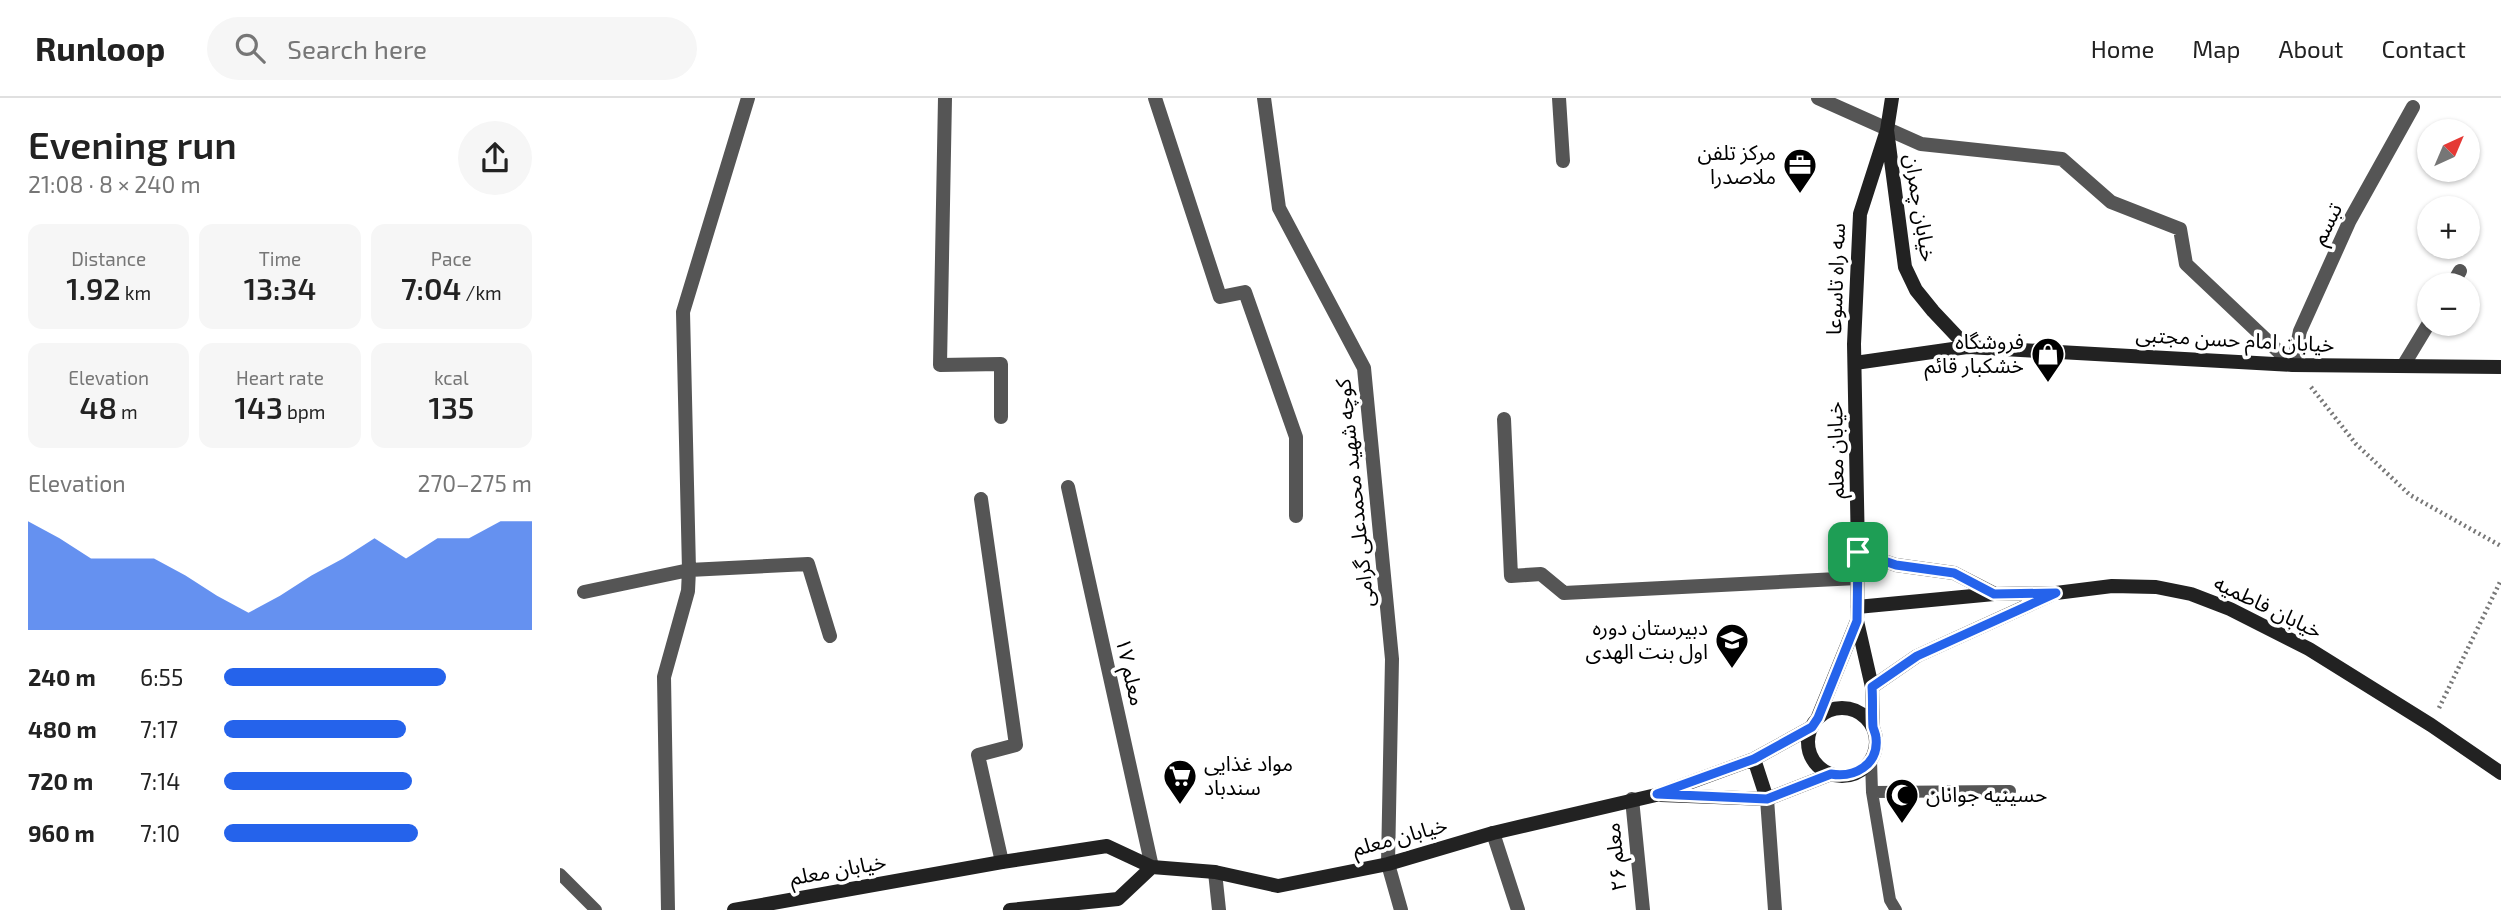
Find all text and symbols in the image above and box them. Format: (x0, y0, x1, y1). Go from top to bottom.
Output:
search box (207, 17, 697, 80)
text: Runloop (35, 28, 165, 68)
icon: search (231, 29, 269, 67)
text: Search here (287, 33, 427, 64)
text: Home (2091, 34, 2154, 63)
text: Map (2192, 34, 2240, 63)
text: About (2278, 34, 2344, 63)
text: Contact (2382, 34, 2466, 63)
north arrow (2417, 119, 2480, 182)
map controls (2417, 119, 2480, 336)
text: Evening run (28, 121, 237, 167)
button: share (458, 121, 532, 195)
place label: مرکز تلفن ملاصدرا (1698, 139, 1776, 189)
office icon: مرکز تلفن ملاصدرا (1781, 146, 1819, 195)
street label: خیابان چمران (1899, 152, 1942, 264)
text: 21:08 · 8 × 240 m (28, 170, 201, 198)
button: + (2417, 196, 2480, 259)
street label: تبسم (2305, 198, 2350, 250)
street label: سه راه تاسوعا (1820, 222, 1850, 335)
text: Distance (71, 247, 146, 270)
text: Time (259, 247, 301, 270)
text: Pace (431, 247, 472, 270)
text: 1.92 (66, 270, 121, 306)
text: 13:34 (244, 270, 316, 306)
text: 7:04 (401, 270, 461, 306)
button: − (2417, 273, 2480, 336)
text: km (121, 281, 151, 304)
text: /km (461, 281, 502, 304)
street label: خیابان امام حسن مجتبی (2135, 321, 2335, 361)
place label: فروشگاه خشکبار قائم (1924, 328, 2024, 381)
shop icon: فروشگاه خشکبار قائم (2029, 335, 2067, 384)
text: Elevation (68, 366, 149, 389)
text: Heart rate (236, 366, 324, 389)
text: kcal (434, 366, 469, 389)
street label: کوچه شهید محمدعلی گرامی (1329, 377, 1380, 608)
text: 48 (80, 389, 117, 425)
text: 143 (235, 389, 283, 425)
text: 135 (428, 389, 474, 425)
text: m (117, 400, 138, 423)
text: bpm (283, 400, 325, 423)
street label: خیابان معلم (1821, 401, 1852, 499)
text: Elevation (28, 469, 126, 497)
text: 270–275 m (418, 469, 532, 497)
pin (1828, 522, 1888, 582)
icon: arrive (1839, 533, 1877, 571)
street label: خیابان فاطمیه (2210, 569, 2327, 643)
place label: دبیرستان دوره اول بنت الهدی (1586, 614, 1708, 664)
school or university icon: دبیرستان دوره اول بنت الهدی (1713, 621, 1751, 670)
street label: معلم ۱۷ (1108, 635, 1151, 709)
text: 240 m (28, 663, 96, 691)
text: 6:55 (140, 663, 183, 691)
text: 480 m (28, 715, 97, 743)
text: 7:17 (140, 715, 178, 743)
place label: مواد غذایی سندباد (1204, 750, 1293, 799)
supermarket icon: مواد غذایی سندباد (1161, 757, 1199, 806)
text: 720 m (28, 767, 93, 795)
text: 7:14 (140, 767, 181, 795)
mosque icon: حسینیه جوانان (1883, 776, 1921, 825)
place label: حسینیه جوانان (1926, 781, 2047, 807)
street label: خیابان معلم (1349, 811, 1451, 864)
text: 960 m (28, 819, 95, 847)
text: 7:10 (140, 819, 180, 847)
street label: معلم ۲۶ (1598, 821, 1635, 893)
street label: خیابان معلم (788, 848, 888, 893)

